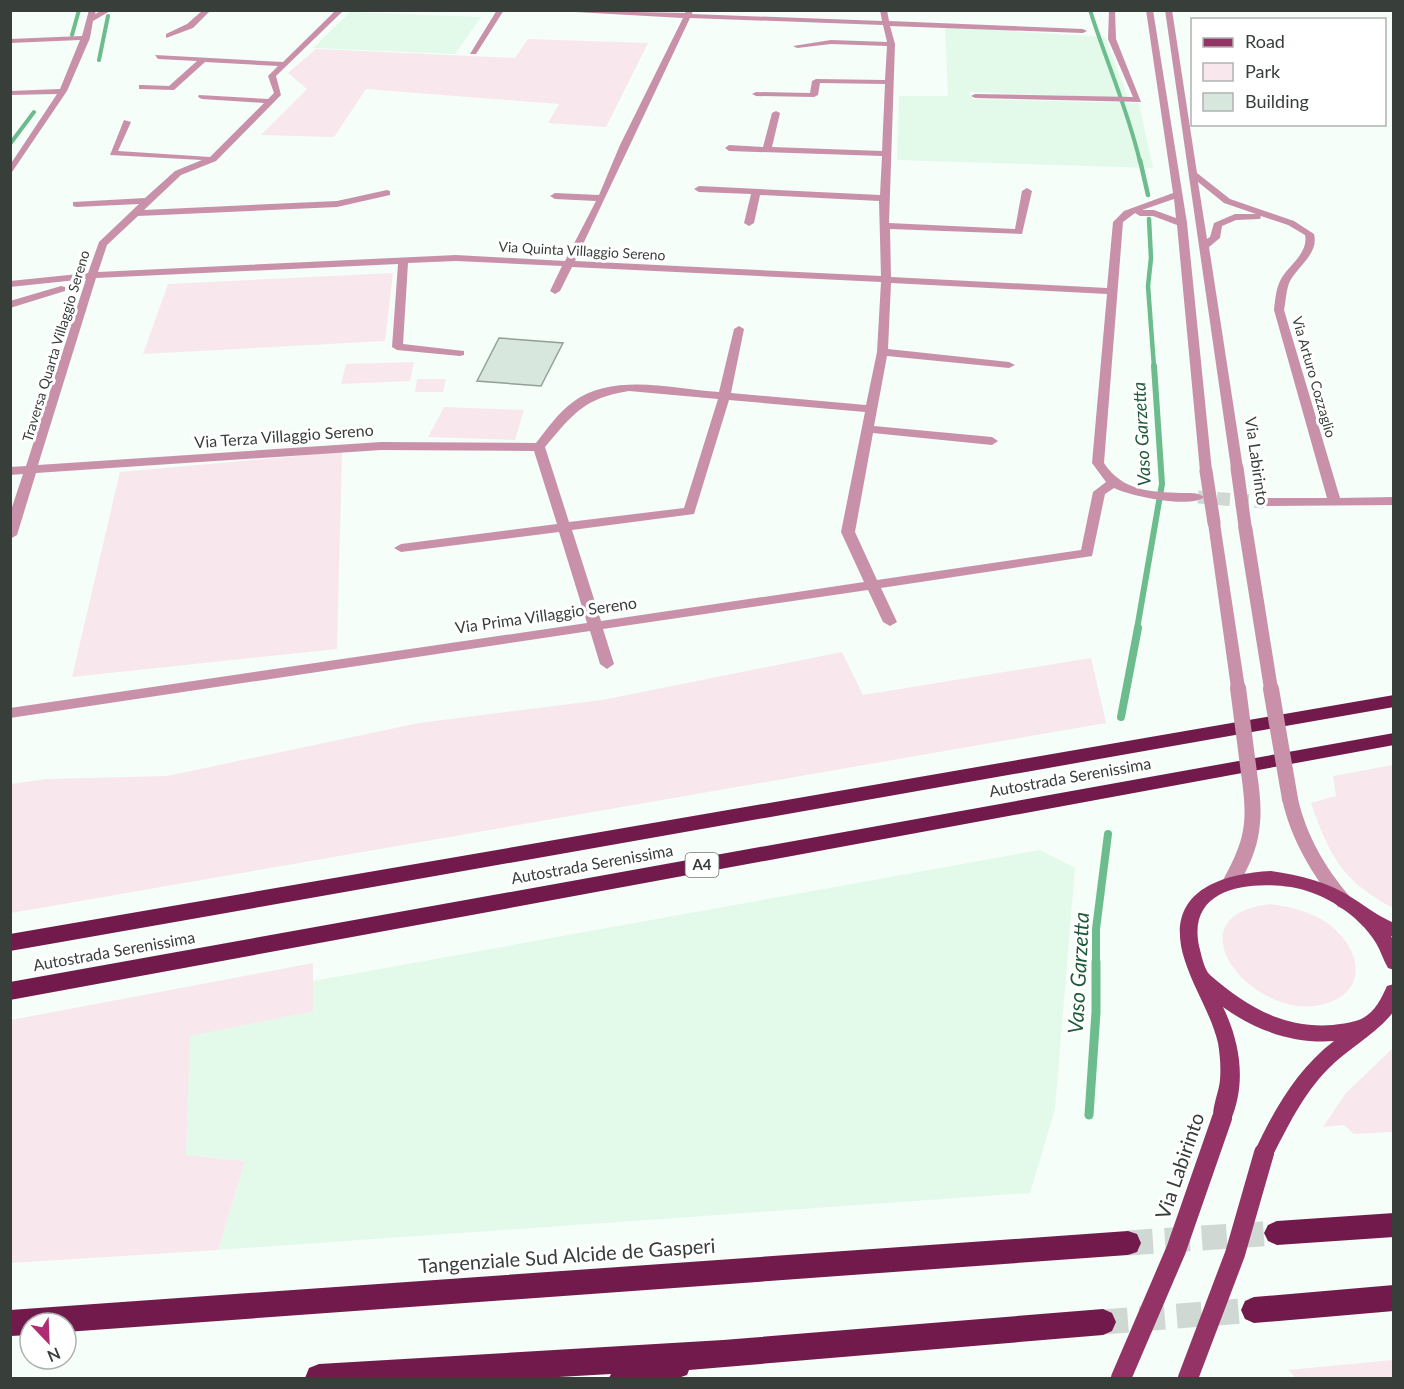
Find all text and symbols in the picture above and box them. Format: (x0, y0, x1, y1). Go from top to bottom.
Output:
legend (1191, 18, 1386, 126)
text: Road (1245, 30, 1285, 52)
text: Park (1245, 60, 1281, 82)
text: Building (1245, 90, 1309, 112)
street label: Via Quinta Villaggio Sereno (498, 238, 666, 263)
street label: Traversa Quarta Villaggio Sereno (18, 248, 93, 444)
street label: Via Arturo Cozzaglio (1289, 314, 1340, 439)
water label: Vaso Garzetta (1127, 381, 1155, 487)
street label: Via Labirinto (1242, 416, 1273, 506)
street label: Via Terza Villaggio Sereno (194, 420, 374, 451)
street label: Via Prima Villaggio Sereno (454, 592, 638, 637)
street label: Autostrada Serenissima (987, 753, 1152, 800)
street label: Autostrada Serenissima (509, 840, 674, 887)
road number: A4 (686, 853, 718, 877)
water label: Vaso Garzetta (1062, 911, 1093, 1034)
street label: Autostrada Serenissima (31, 927, 196, 974)
street label: Via Labirinto (1150, 1109, 1208, 1222)
street label: Tangenziale Sud Alcide de Gasperi (418, 1233, 716, 1277)
north arrow (18, 1311, 78, 1371)
text: N (45, 1344, 63, 1366)

